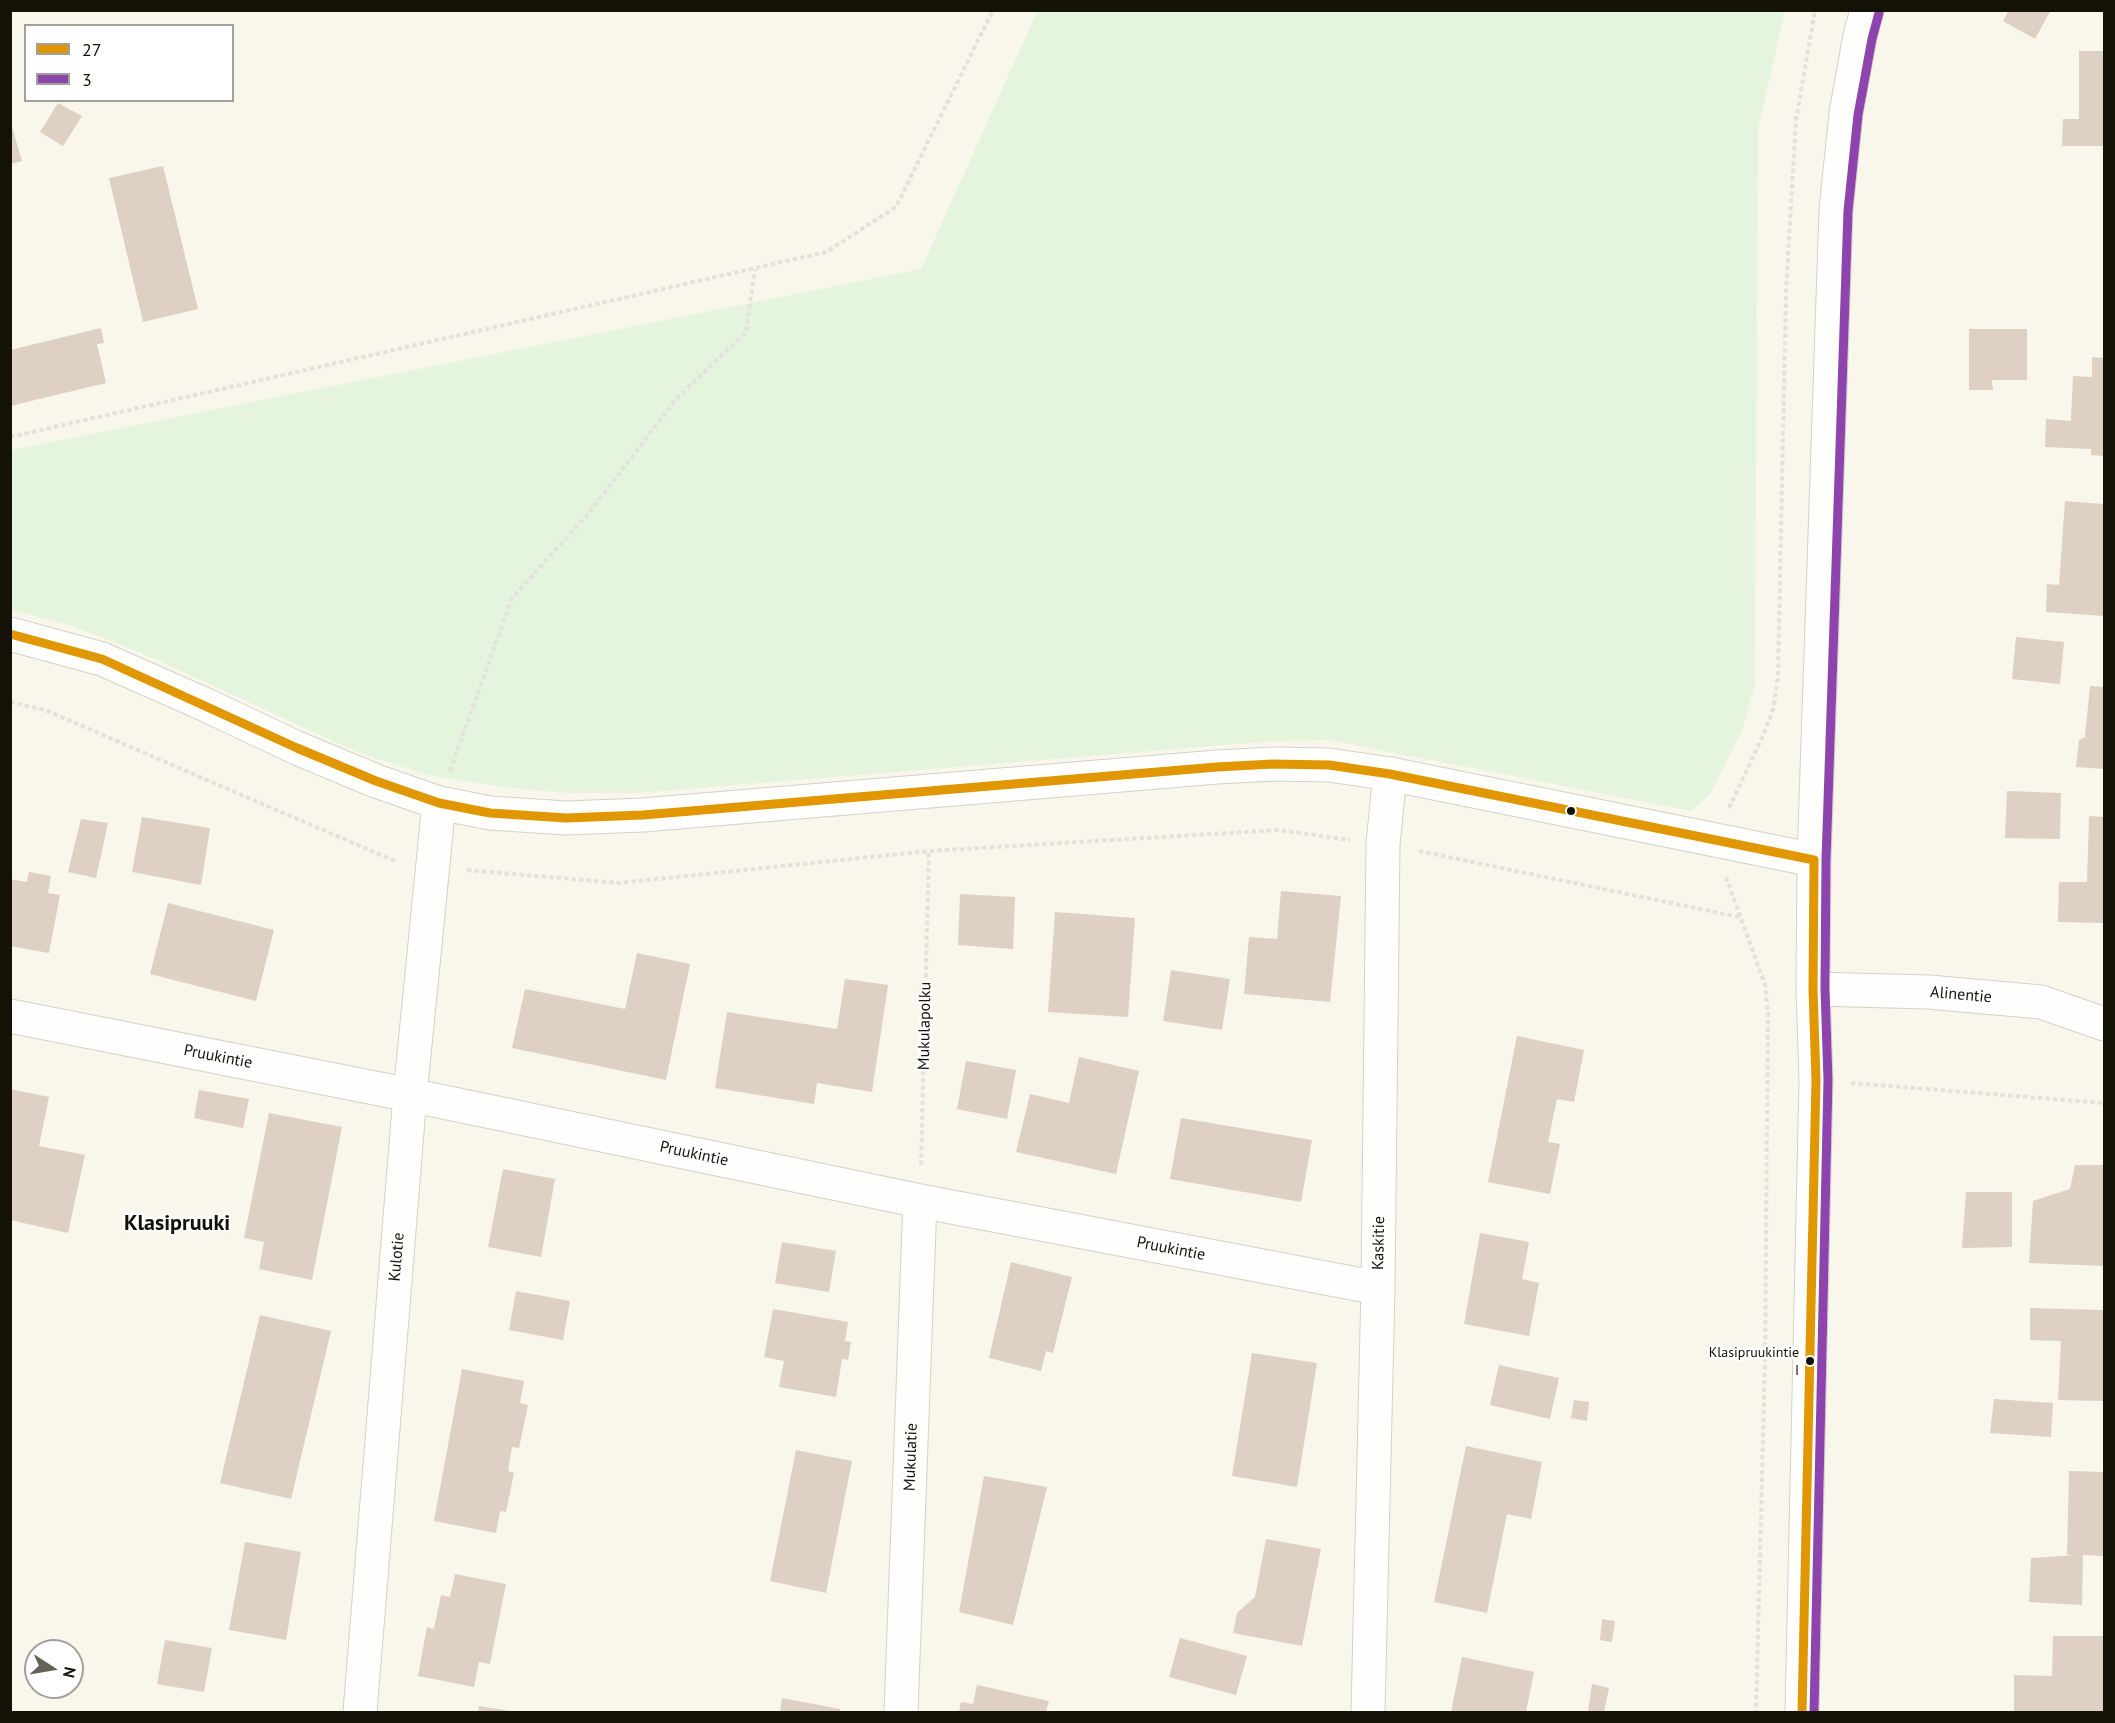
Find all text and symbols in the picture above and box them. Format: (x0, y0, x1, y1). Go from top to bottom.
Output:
legend (24, 24, 234, 102)
text: 27 (82, 38, 102, 61)
text: 3 (82, 68, 92, 91)
unlabelled marker (1565, 805, 1577, 817)
street label: Mukulapolku (915, 982, 935, 1070)
street label: Alinentie (1929, 983, 1993, 1007)
street label: Pruukintie (182, 1041, 254, 1073)
street label: Pruukintie (658, 1137, 730, 1171)
district label: Klasipruuki (124, 1211, 230, 1237)
street label: Kaskitie (1369, 1216, 1389, 1270)
street label: Kulotie (385, 1232, 409, 1282)
street label: Pruukintie (1135, 1233, 1207, 1265)
place label: Klasipruukintie I (1709, 1345, 1799, 1378)
marker: Klasipruukintie I (1804, 1355, 1816, 1367)
street label: Mukulatie (900, 1423, 922, 1491)
north arrow (24, 1639, 84, 1699)
text: N (59, 1665, 81, 1680)

